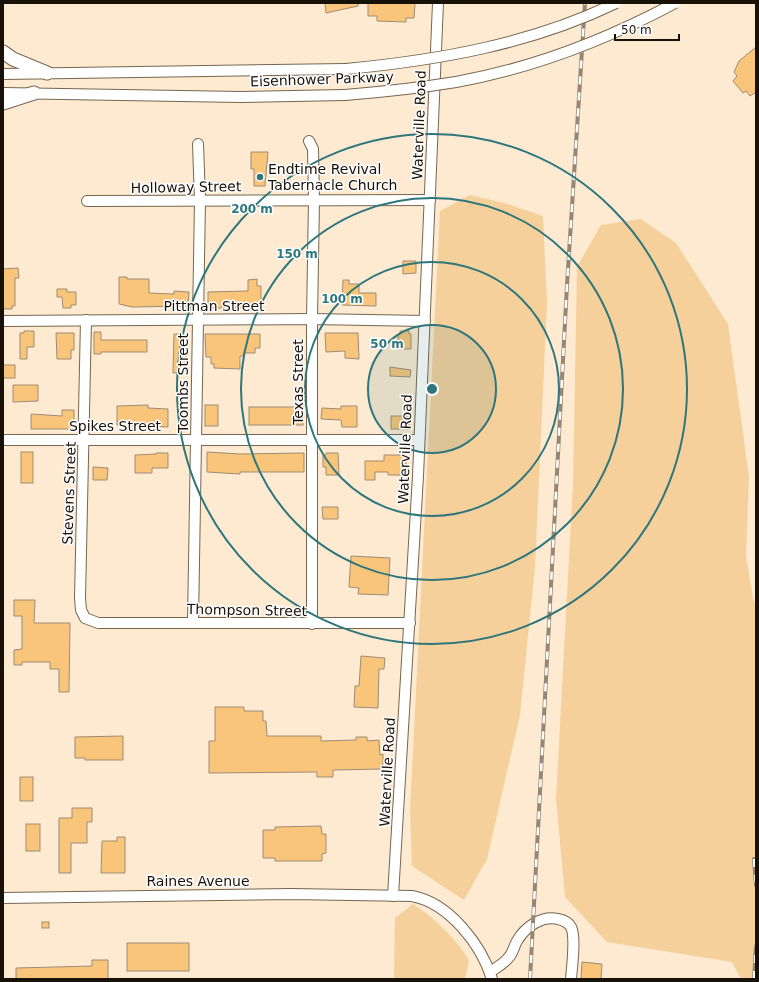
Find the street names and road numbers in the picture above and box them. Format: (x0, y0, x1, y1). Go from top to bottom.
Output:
street label: Eisenhower Parkway (250, 68, 394, 90)
street label: Waterville Road (409, 70, 429, 180)
street label: Holloway Street (130, 178, 242, 196)
street label: Pittman Street (163, 298, 265, 314)
street label: Toombs Street (175, 332, 191, 434)
street label: Texas Street (290, 339, 306, 426)
street label: Waterville Road (395, 394, 415, 504)
street label: Spikes Street (69, 418, 162, 434)
street label: Stevens Street (59, 441, 79, 545)
street label: Thompson Street (186, 601, 308, 619)
street label: Waterville Road (376, 717, 398, 827)
street label: Raines Avenue (146, 873, 250, 889)

